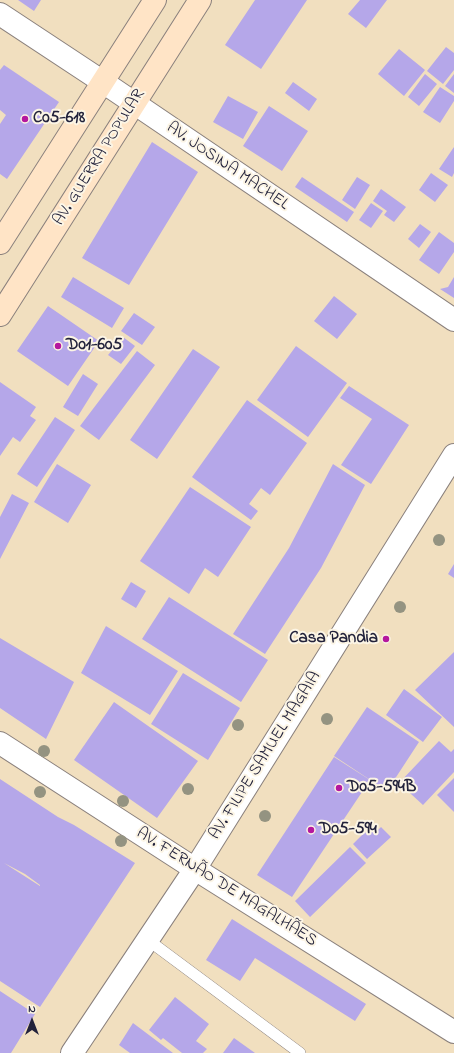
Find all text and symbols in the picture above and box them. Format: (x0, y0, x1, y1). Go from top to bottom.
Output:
street label: AV. GUERRA POPULAR (50, 86, 150, 230)
place label: C05-618 (33, 109, 85, 129)
marker: C05-618 (20, 114, 30, 124)
street label: AV. JOSINA MACHEL (162, 118, 292, 216)
place label: D01-605 (66, 336, 122, 356)
marker: D01-605 (53, 341, 63, 351)
place label: Casa Pandia (289, 629, 378, 649)
marker: Casa Pandia (381, 634, 391, 644)
street label: AV. FILIPE SAMUEL MAGAIA (206, 668, 326, 844)
place label: D05-594B (347, 778, 416, 798)
marker: D05-594B (334, 783, 344, 793)
place label: D05-594 (319, 820, 377, 840)
street label: AV. FERNÃO DE MAGALHÃES (132, 824, 320, 952)
marker: D05-594 (306, 825, 316, 835)
north arrow (12, 1001, 52, 1041)
text: N (28, 1001, 36, 1017)

